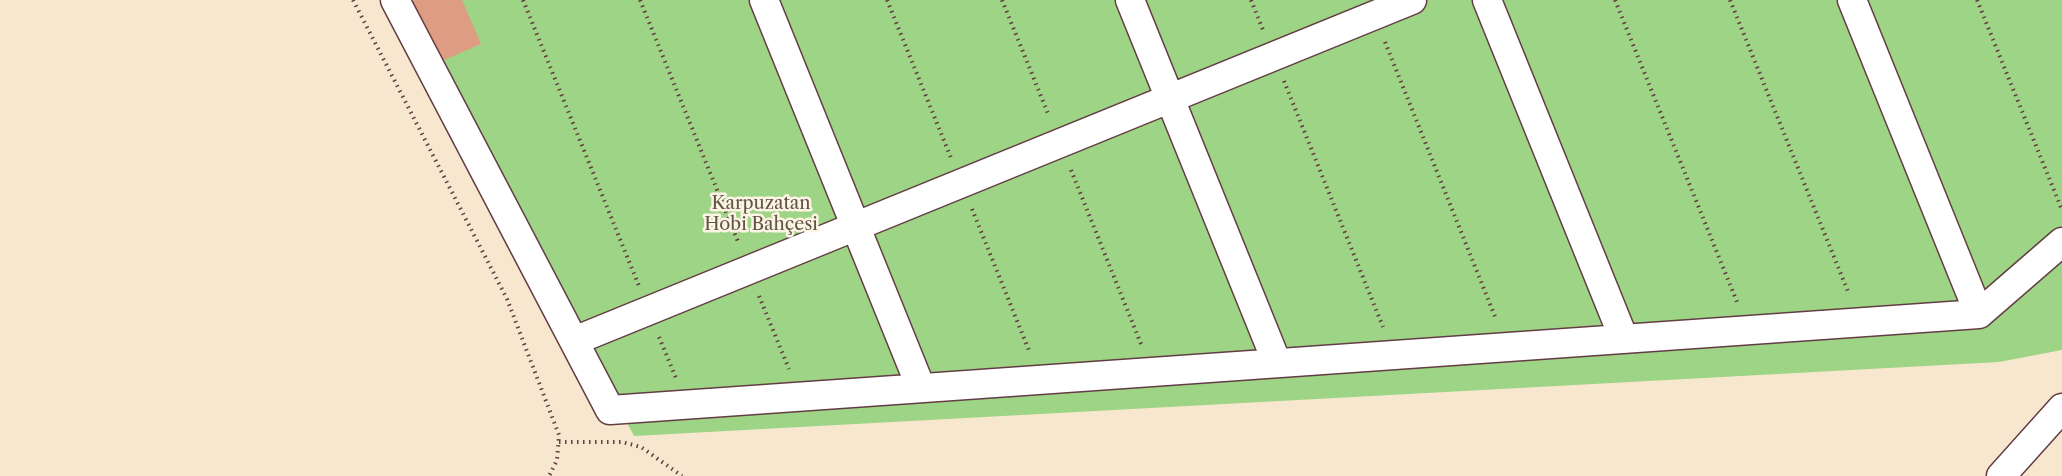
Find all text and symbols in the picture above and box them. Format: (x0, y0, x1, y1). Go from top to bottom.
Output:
park label: Karpuzatan Hobi Bahçesi (704, 193, 818, 236)

